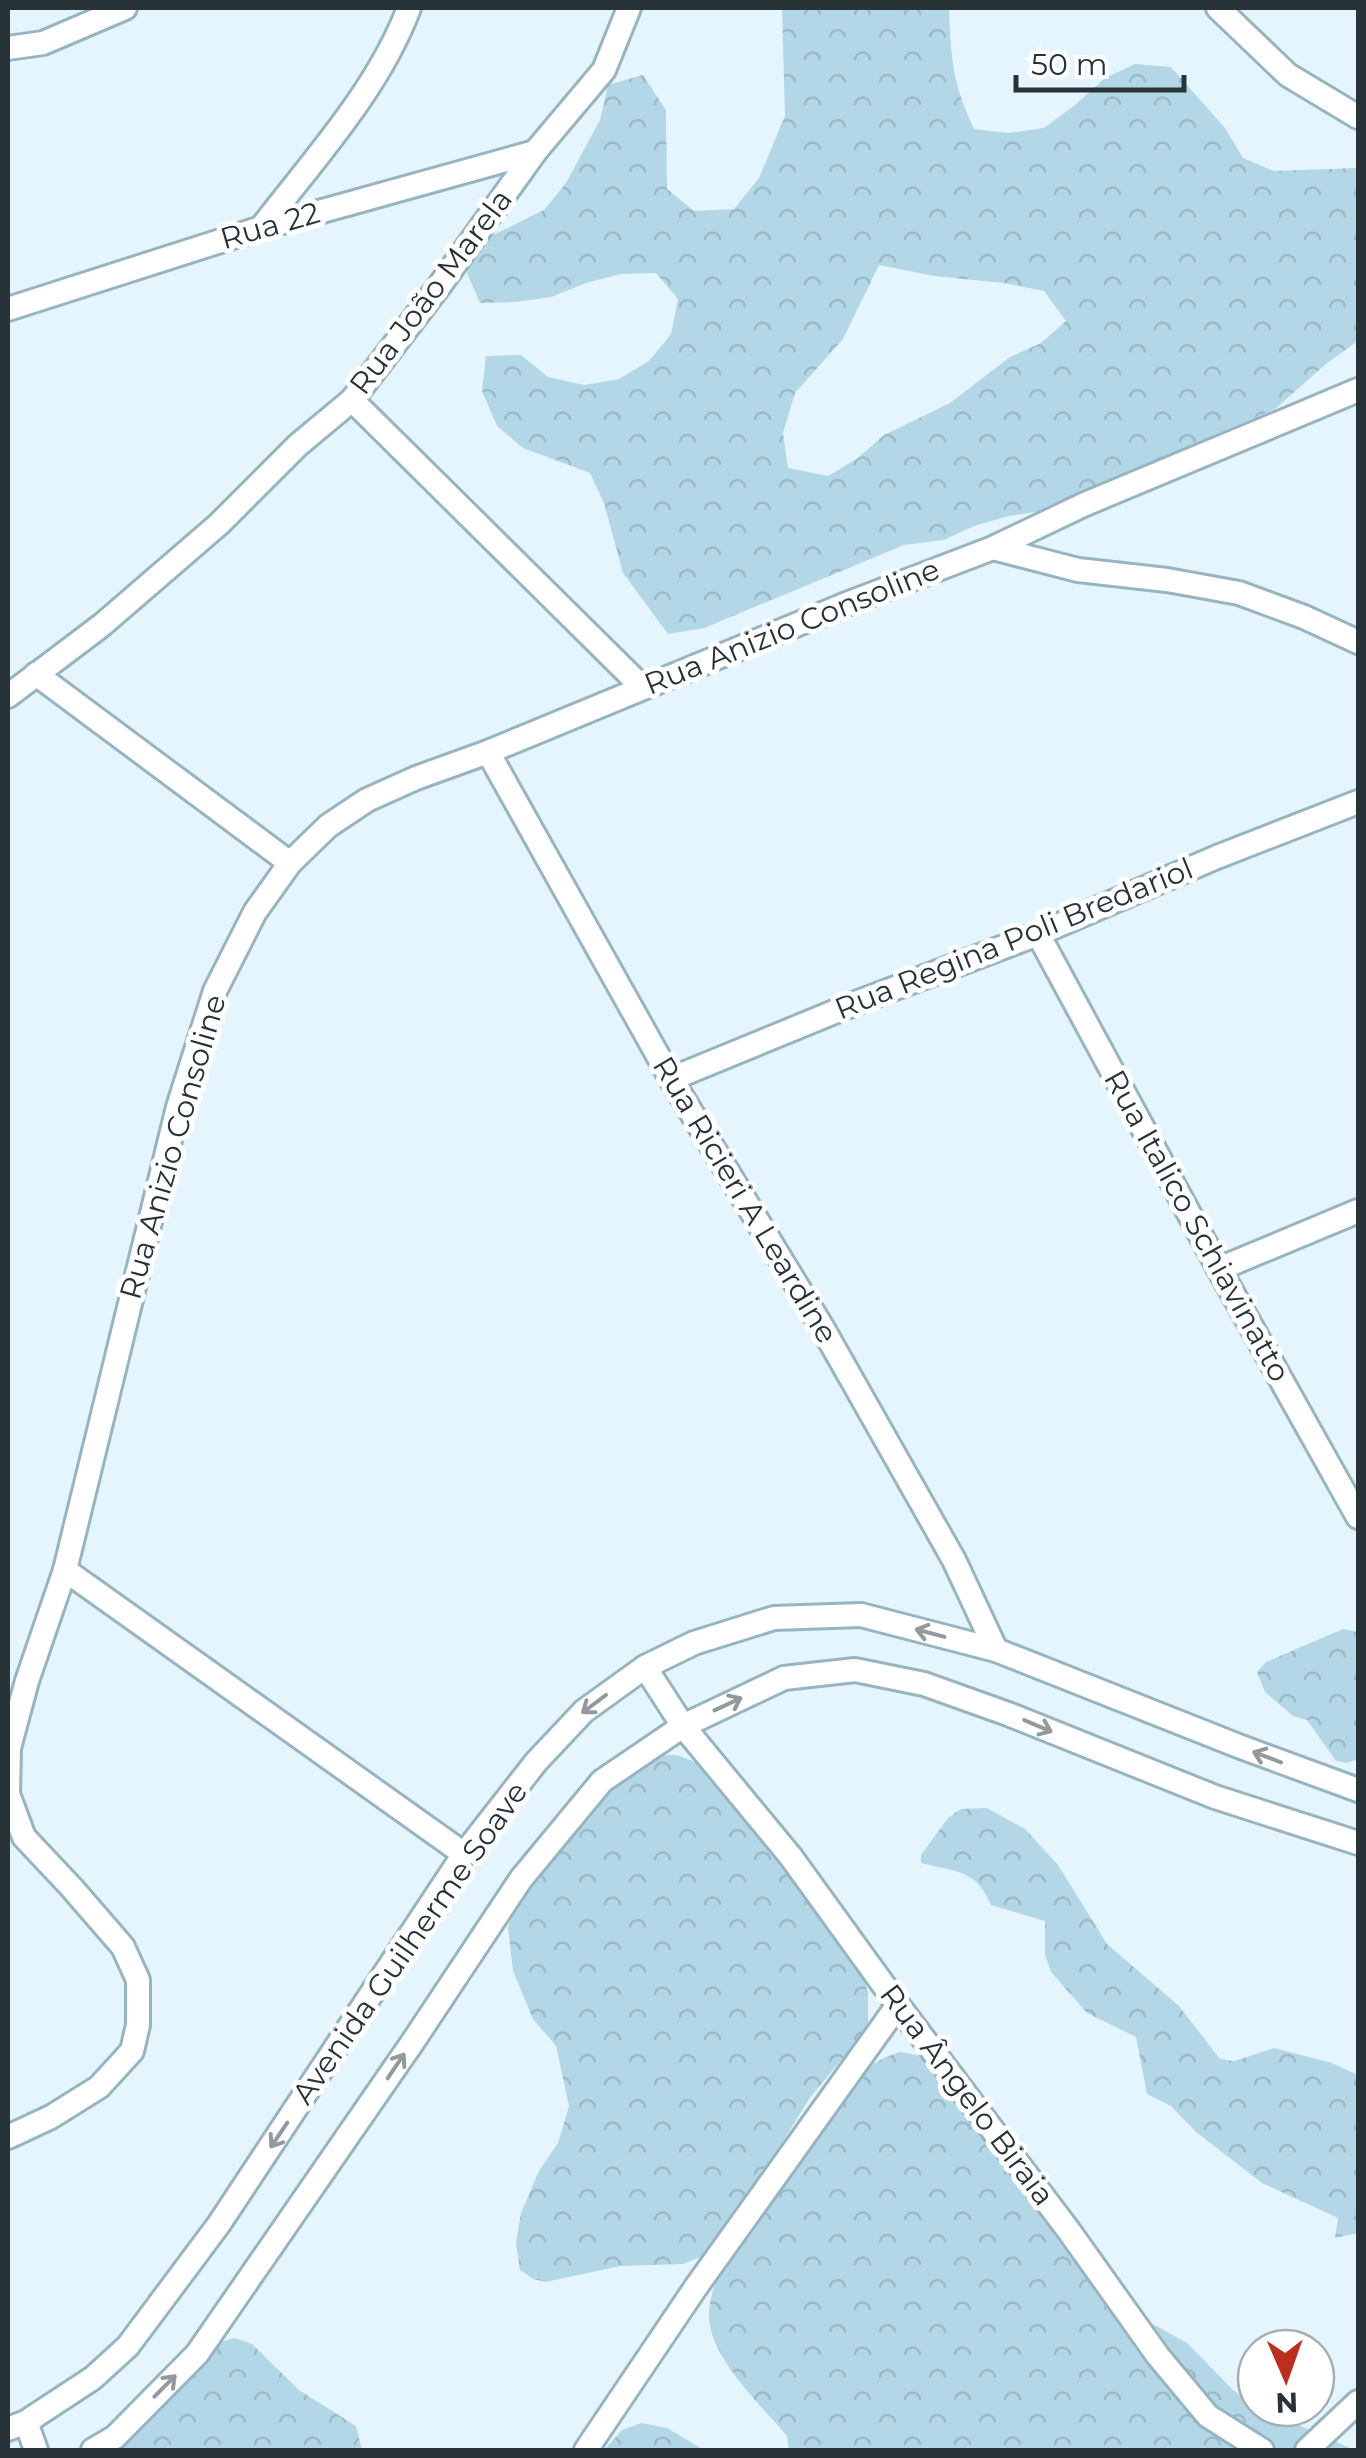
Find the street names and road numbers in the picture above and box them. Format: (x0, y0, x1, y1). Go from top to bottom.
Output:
street label: Rua João Marela (341, 182, 520, 402)
street label: Rua 22 (216, 194, 324, 257)
street label: Rua Anizio Consoline (639, 550, 945, 703)
street label: Rua Regina Poli Bredariol (829, 850, 1198, 1027)
street label: Rua Anizio Consoline (111, 990, 234, 1303)
street label: Rua Ricieri A Leardine (645, 1049, 846, 1350)
street label: Rua Italico Schiavinatto (1096, 1063, 1299, 1388)
street label: Avenida Guilherme Soave (284, 1774, 535, 2111)
street label: Rua Ângelo Biraia (872, 1977, 1063, 2213)

